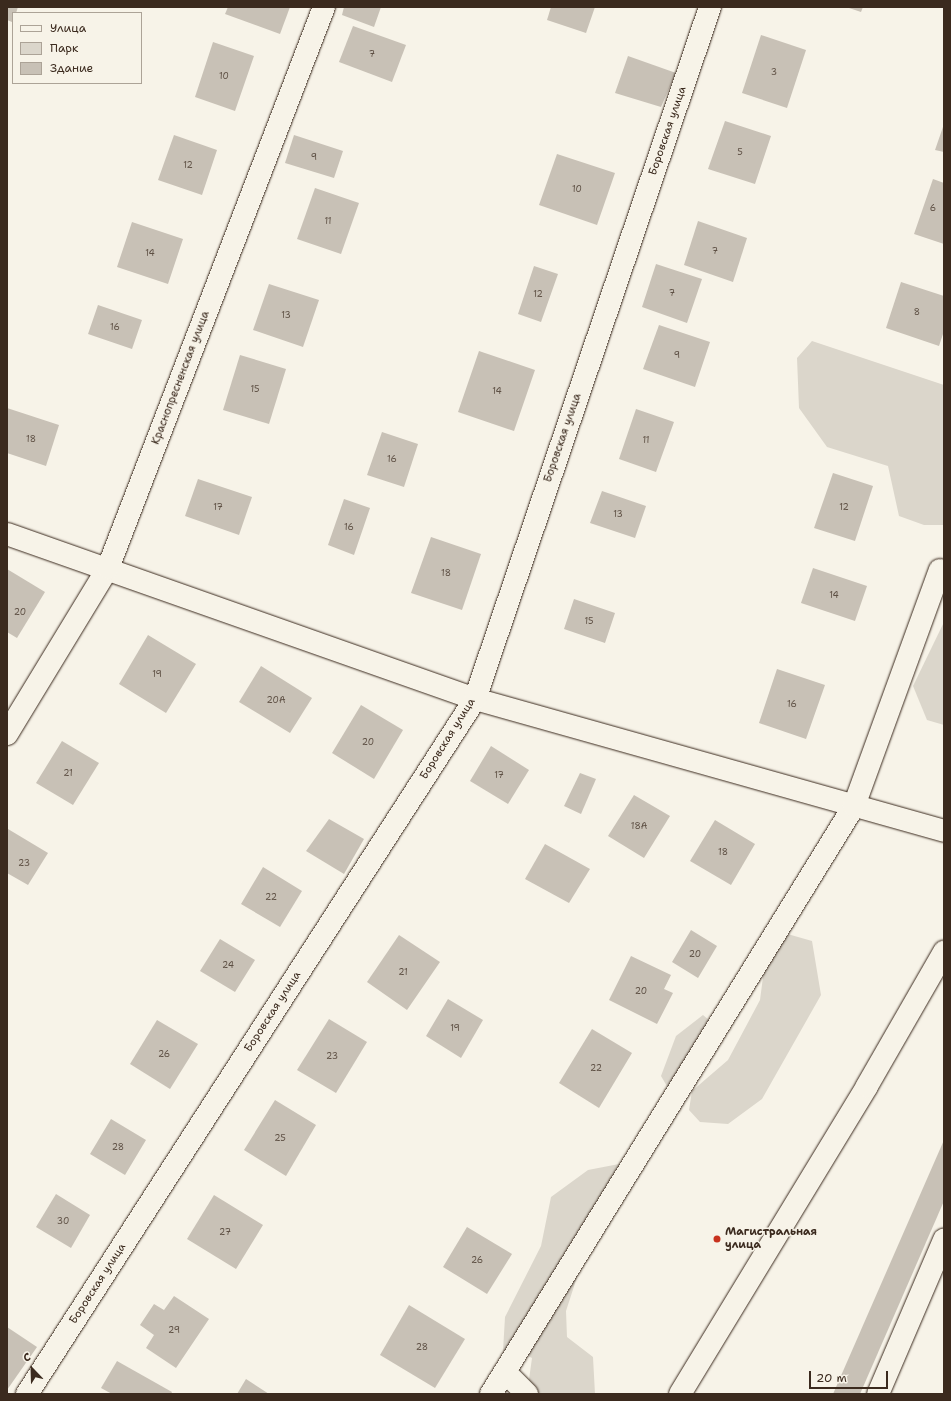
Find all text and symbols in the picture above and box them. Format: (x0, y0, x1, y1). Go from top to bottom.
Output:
legend (12, 12, 142, 84)
text: Улица (50, 20, 86, 36)
text: Парк (50, 40, 78, 56)
house number: 7 (369, 49, 375, 59)
text: Здание (50, 60, 93, 76)
house number: 3 (771, 67, 777, 77)
house number: 10 (219, 71, 229, 81)
street label: Боровская улица (647, 85, 689, 177)
house number: 5 (737, 147, 743, 157)
house number: 9 (311, 152, 317, 162)
house number: 12 (183, 160, 193, 170)
house number: 10 (572, 184, 582, 194)
house number: 6 (930, 203, 936, 213)
house number: 11 (324, 216, 332, 226)
house number: 7 (712, 246, 718, 256)
house number: 14 (145, 248, 155, 258)
house number: 7 (669, 288, 675, 298)
house number: 12 (533, 289, 543, 299)
house number: 8 (914, 307, 920, 317)
street label: Краснопресненская улица (149, 309, 213, 447)
house number: 13 (281, 310, 291, 320)
house number: 16 (110, 322, 120, 332)
house number: 9 (674, 350, 680, 360)
house number: 15 (250, 384, 260, 394)
house number: 14 (492, 386, 502, 396)
street label: Боровская улица (542, 392, 584, 484)
house number: 18 (26, 434, 36, 444)
house number: 11 (642, 435, 650, 445)
house number: 16 (387, 454, 397, 464)
house number: 17 (213, 502, 223, 512)
house number: 12 (839, 502, 849, 512)
house number: 13 (613, 509, 623, 519)
house number: 16 (344, 522, 354, 532)
house number: 18 (441, 568, 451, 578)
house number: 14 (829, 590, 839, 600)
house number: 20 (14, 607, 26, 617)
house number: 15 (584, 616, 594, 626)
house number: 19 (152, 669, 162, 679)
house number: 20А (267, 695, 285, 705)
street label: Боровская улица (418, 696, 478, 782)
house number: 16 (787, 699, 797, 709)
house number: 20 (362, 737, 374, 747)
house number: 21 (63, 768, 73, 778)
house number: 17 (494, 770, 504, 780)
house number: 18А (631, 821, 647, 831)
house number: 18 (718, 847, 728, 857)
house number: 23 (18, 858, 30, 868)
house number: 22 (265, 892, 277, 902)
house number: 20 (689, 949, 701, 959)
house number: 24 (222, 960, 234, 970)
house number: 21 (398, 967, 408, 977)
street label: Боровская улица (242, 969, 304, 1055)
house number: 20 (635, 986, 647, 996)
house number: 19 (450, 1023, 460, 1033)
house number: 26 (158, 1049, 170, 1059)
house number: 23 (326, 1051, 338, 1061)
house number: 22 (590, 1063, 602, 1073)
house number: 25 (274, 1133, 286, 1143)
house number: 28 (112, 1142, 124, 1152)
house number: 30 (57, 1216, 69, 1226)
place label: Магистральная улица (725, 1226, 817, 1252)
house number: 27 (219, 1227, 231, 1237)
marker: Магистральная улица (712, 1234, 722, 1244)
street label: Боровская улица (67, 1241, 129, 1327)
house number: 26 (471, 1255, 483, 1265)
house number: 29 (168, 1325, 180, 1335)
house number: 28 (416, 1342, 428, 1352)
north arrow (12, 1349, 52, 1389)
text: С (21, 1349, 33, 1366)
scale bar (811, 1363, 890, 1389)
text: 20 m (816, 1370, 847, 1386)

